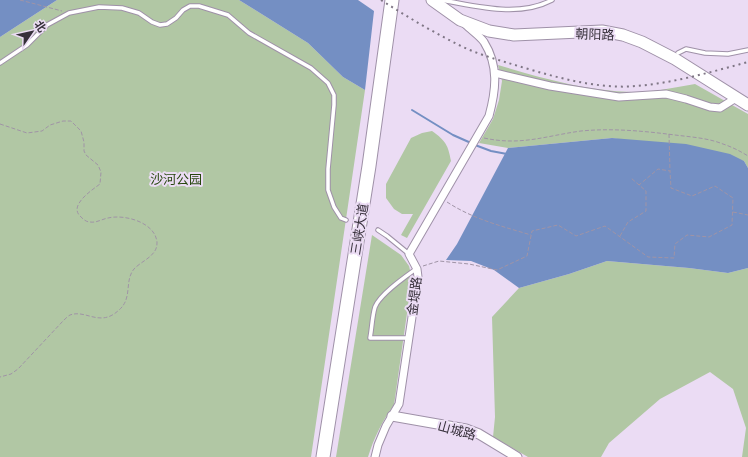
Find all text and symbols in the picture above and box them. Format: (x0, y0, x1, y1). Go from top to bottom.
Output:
north arrow (12, 12, 52, 52)
text: 北 (31, 18, 48, 35)
street label: 朝阳路 (575, 26, 615, 44)
park label: 沙河公园 (150, 172, 202, 188)
street label: 三峡大道 (348, 202, 372, 256)
street label: 金堤路 (405, 276, 425, 316)
street label: 山城路 (436, 418, 478, 444)

